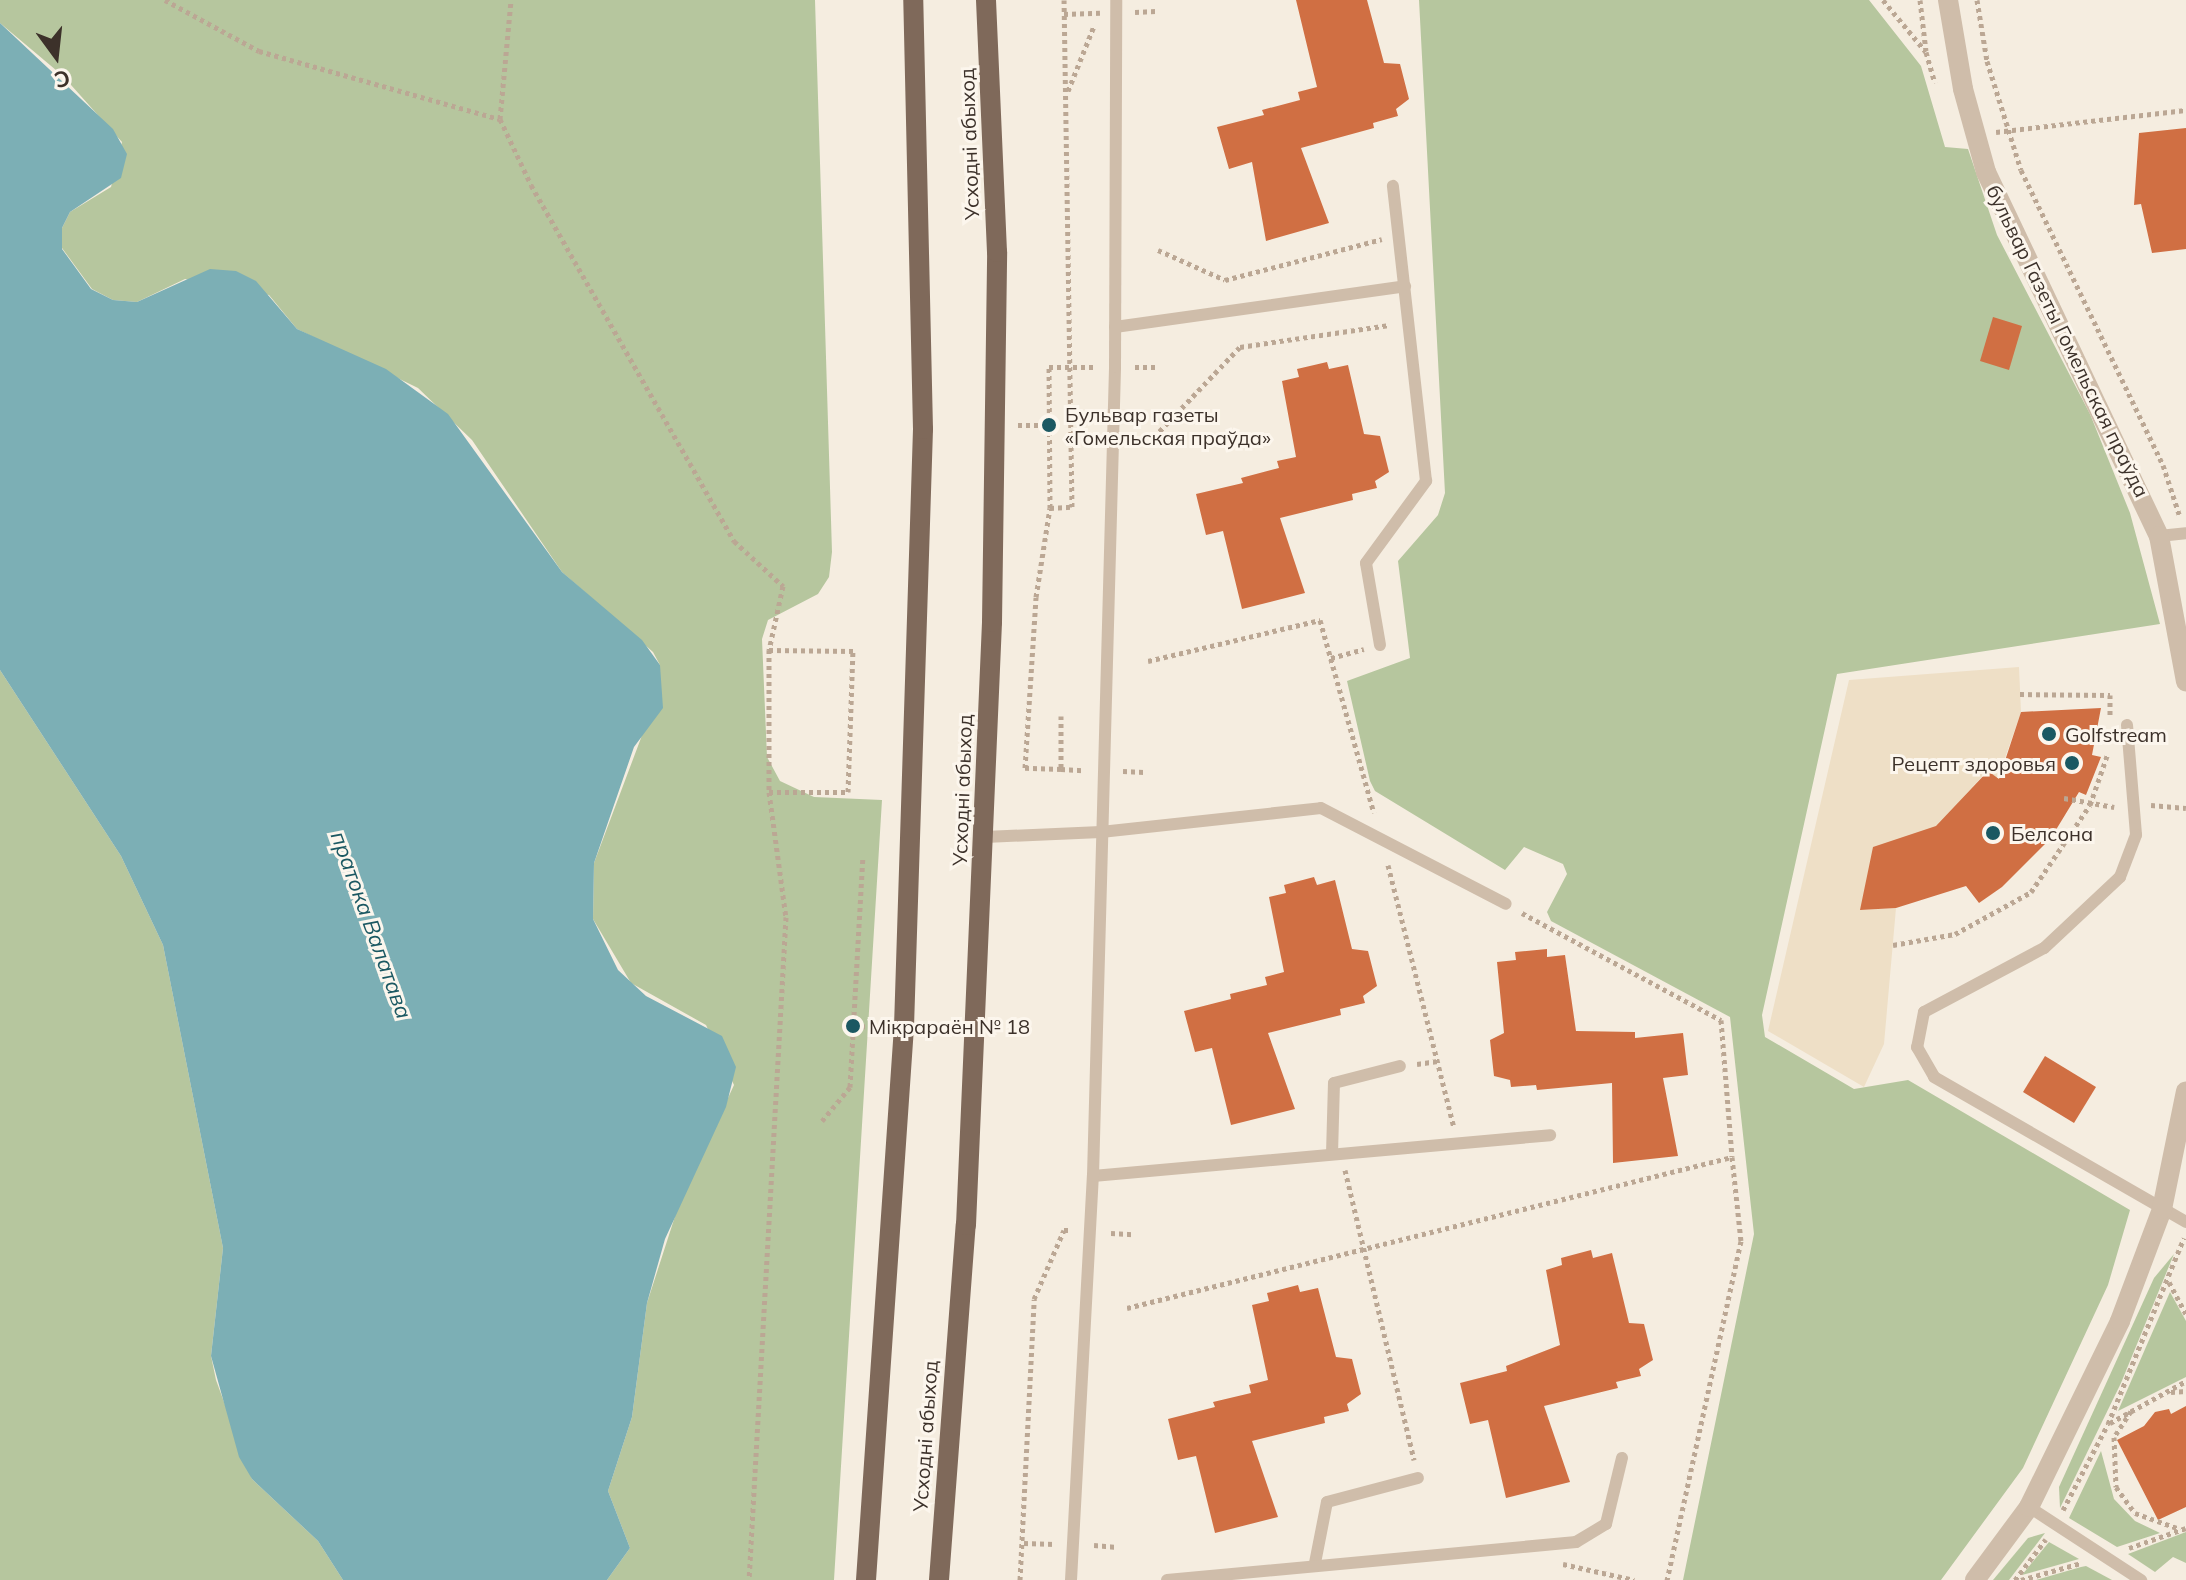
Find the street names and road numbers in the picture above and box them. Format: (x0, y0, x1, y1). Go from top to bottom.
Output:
street label: Усходні абыход (954, 68, 984, 220)
street label: бульвар Газеты Гомельская праўда (1982, 181, 2154, 501)
street label: Усходні абыход (947, 714, 977, 866)
street label: Усходні абыход (908, 1359, 942, 1513)

